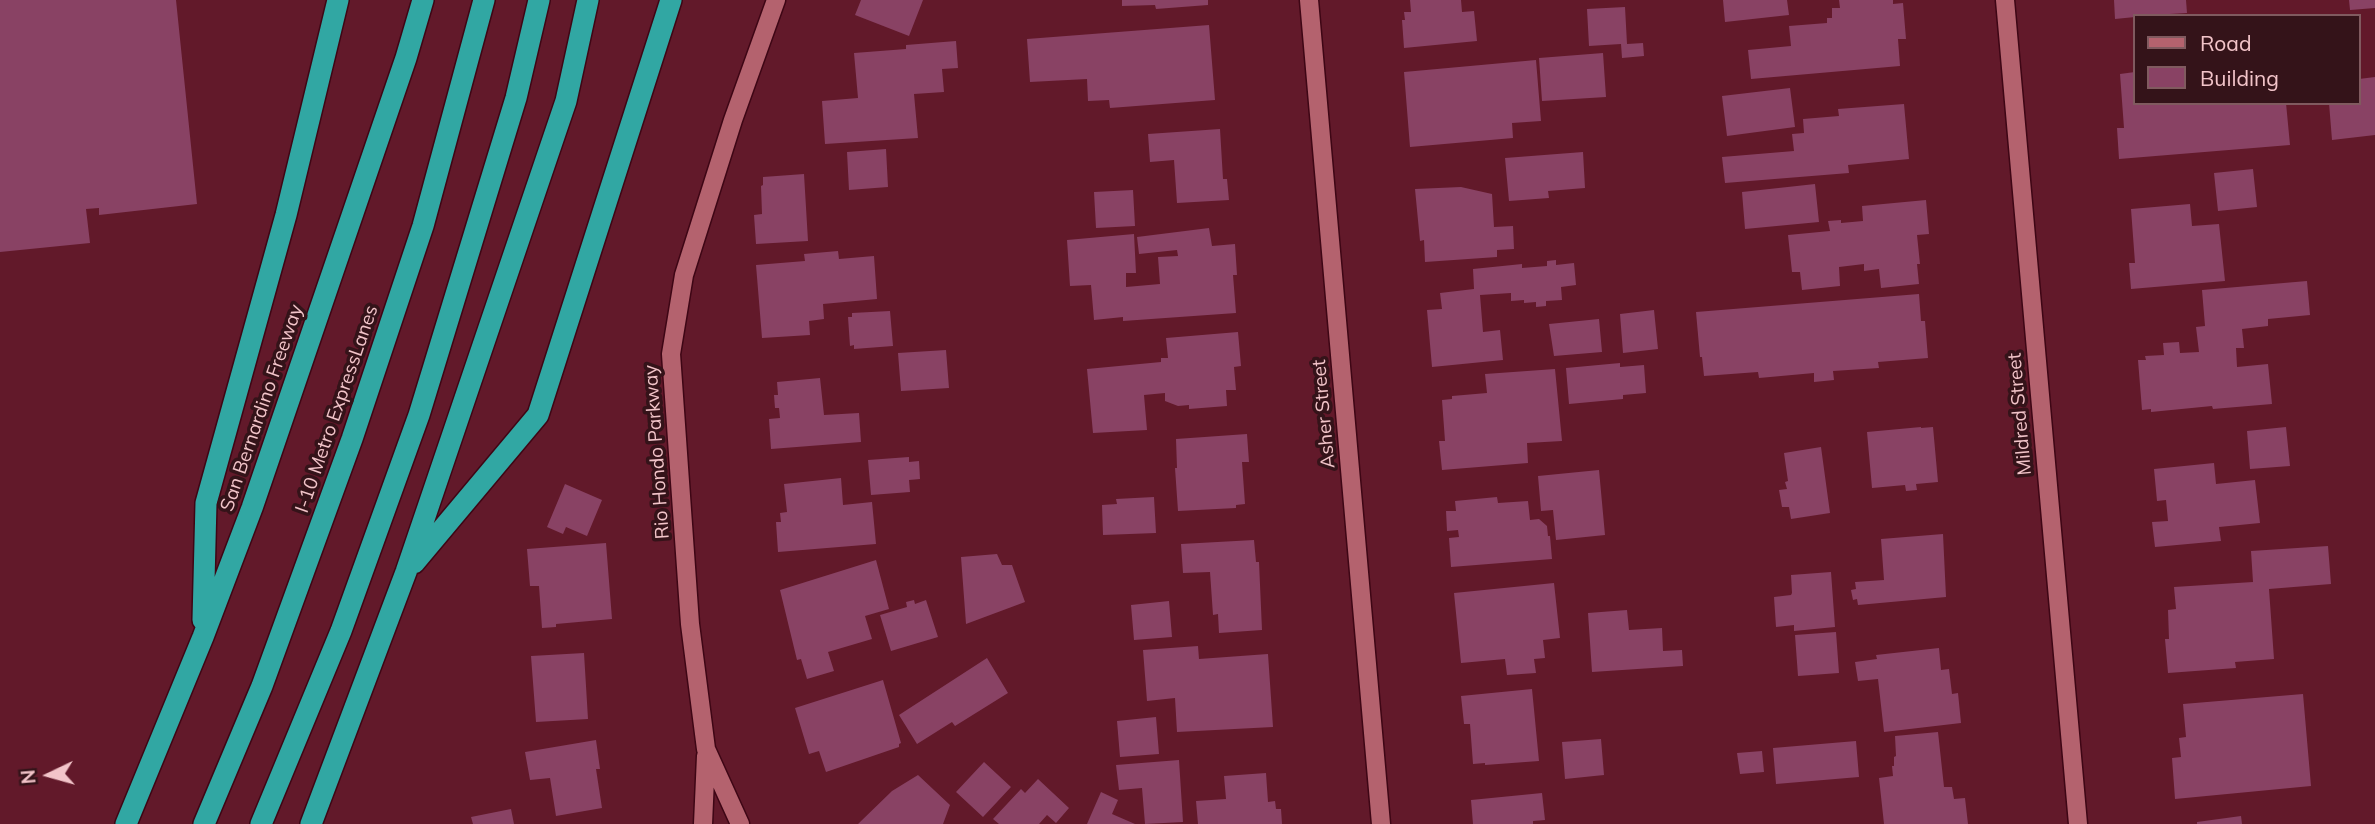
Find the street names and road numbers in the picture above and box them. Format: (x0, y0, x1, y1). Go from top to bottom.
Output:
street label: San Bernardino Freeway (216, 302, 308, 514)
street label: I-10 Metro ExpressLanes (291, 302, 383, 516)
street label: Mildred Street (2003, 352, 2037, 476)
street label: Asher Street (1308, 359, 1340, 469)
street label: Rio Hondo Parkway (640, 364, 674, 540)

